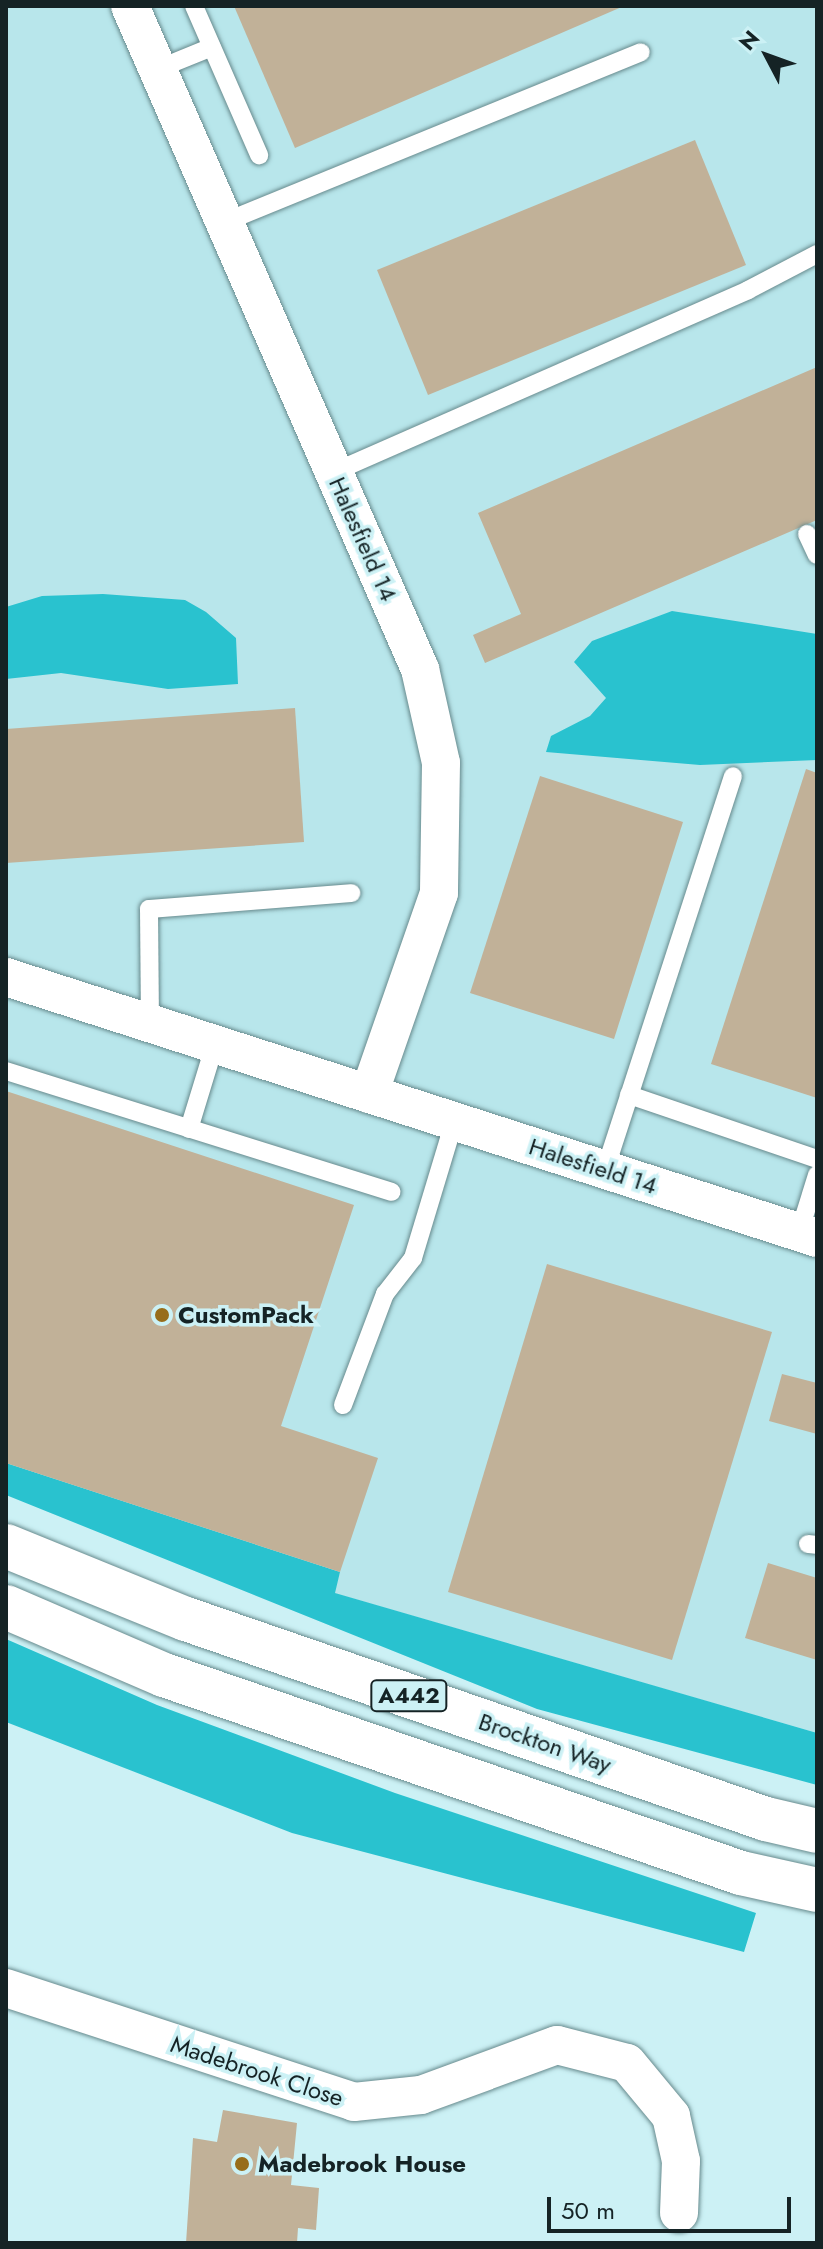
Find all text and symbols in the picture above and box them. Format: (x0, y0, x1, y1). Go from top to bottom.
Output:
north arrow (727, 16, 807, 96)
text: N (731, 23, 767, 57)
street label: Halesfield 14 (323, 472, 403, 606)
street label: Halesfield 14 (525, 1132, 661, 1200)
place label: CustomPack (178, 1301, 314, 1329)
marker: CustomPack (153, 1306, 171, 1324)
road number: A442 (369, 1678, 449, 1714)
street label: Brockton Way (475, 1707, 615, 1779)
street label: Madebrook Close (167, 2030, 347, 2112)
place label: Madebrook House (258, 2150, 466, 2178)
marker: Madebrook House (233, 2155, 251, 2173)
scale bar (551, 2181, 795, 2231)
text: 50 m (561, 2193, 615, 2228)

